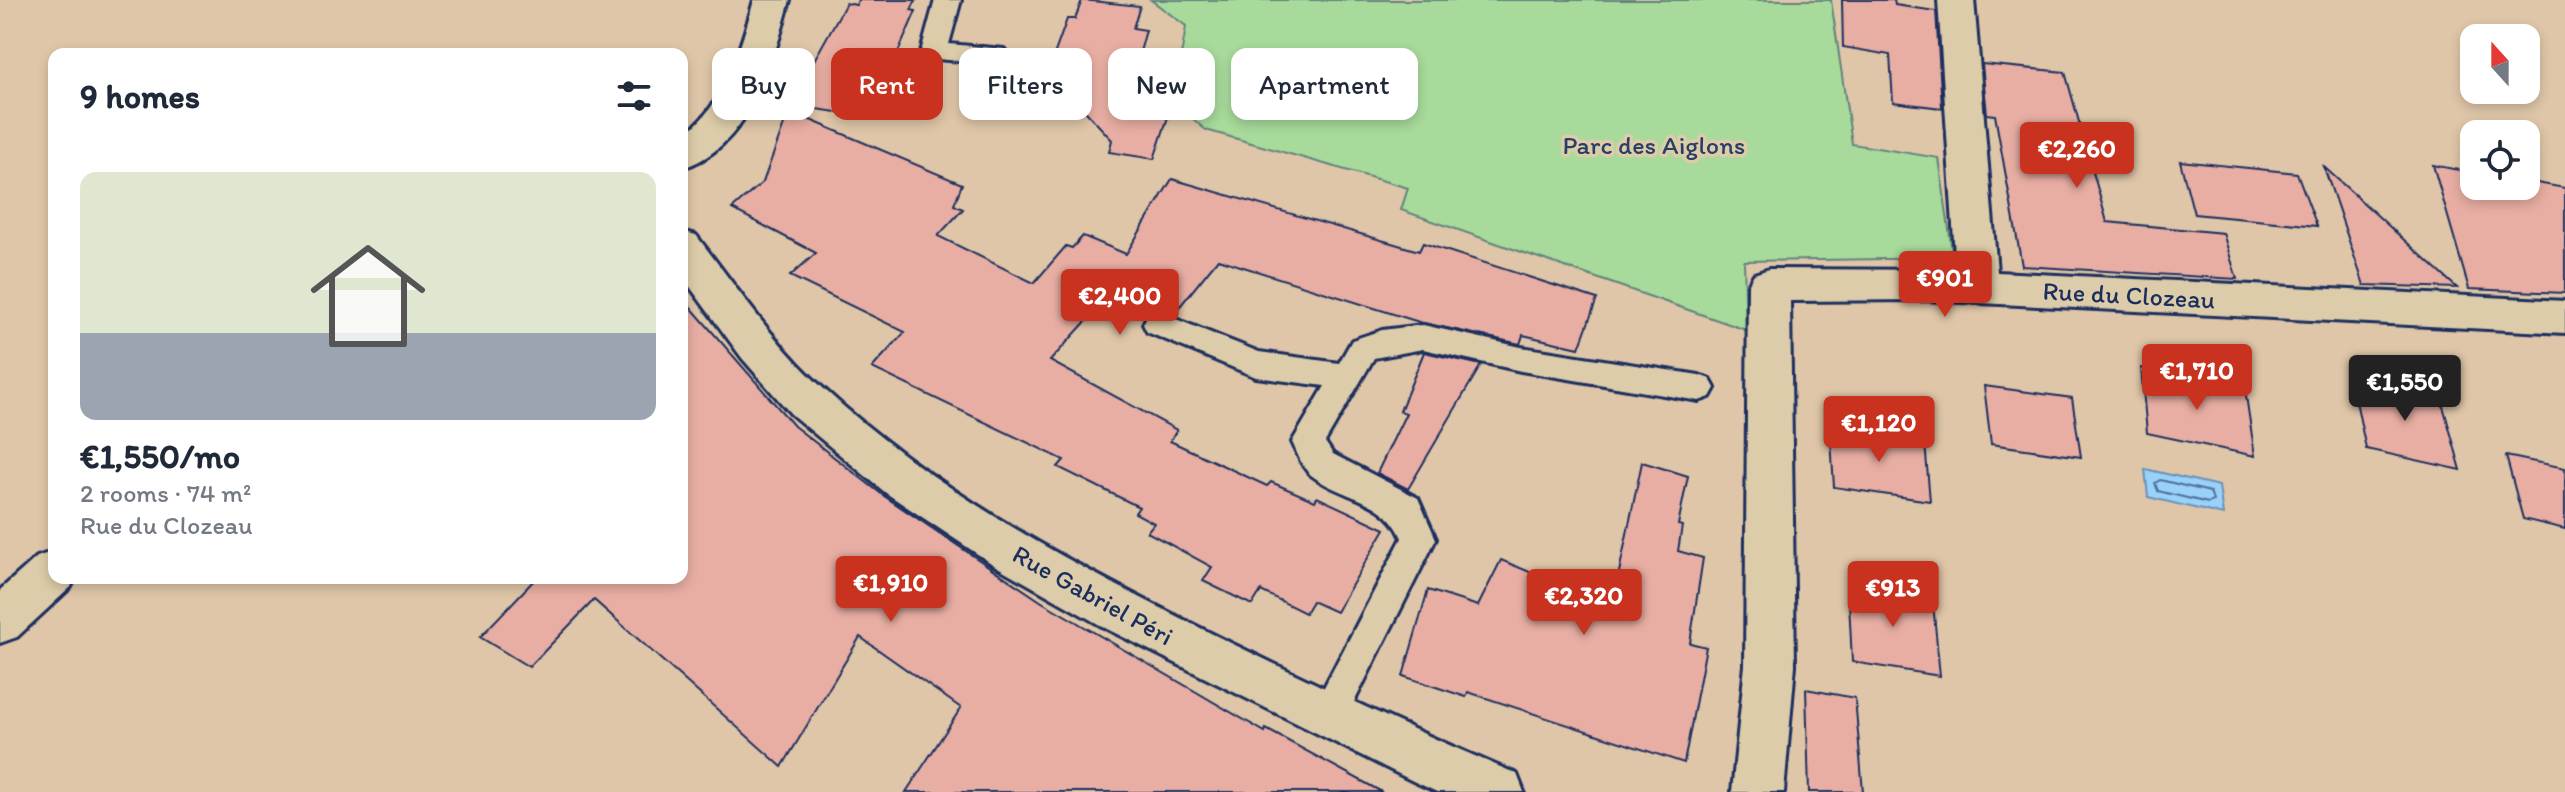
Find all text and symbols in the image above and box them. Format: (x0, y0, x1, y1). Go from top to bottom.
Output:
north arrow (2460, 24, 2540, 104)
map controls (2460, 24, 2540, 200)
chip: Buy (712, 48, 815, 120)
chip: Rent (831, 48, 943, 120)
chip: Filters (959, 48, 1092, 120)
chip: New (1108, 48, 1215, 120)
chip: Apartment (1231, 48, 1418, 120)
icon: filters (612, 74, 656, 118)
text: 9 homes (80, 76, 200, 117)
button: locate (2460, 120, 2540, 200)
pin: €2,260 (2012, 122, 2142, 190)
park label: Parc des Aiglons (1563, 129, 1745, 161)
text: €2,260 (2038, 132, 2116, 164)
icon: home (296, 224, 440, 368)
pin: €901 (1898, 251, 1992, 319)
text: €901 (1917, 261, 1973, 293)
pin: €2,400 (1055, 269, 1185, 337)
street label: Rue du Clozeau (2042, 275, 2216, 315)
text: €2,400 (1079, 279, 1161, 311)
pin: €1,710 (2132, 344, 2262, 412)
text: €1,710 (2160, 354, 2234, 386)
pin: €1,550 (2340, 355, 2470, 423)
text: €1,550 (2367, 365, 2443, 397)
pin: €1,120 (1814, 396, 1944, 464)
text: €1,120 (1842, 406, 1916, 438)
text: €1,550/mo (80, 436, 240, 477)
text: 2 rooms · 74 m² (80, 477, 251, 509)
text: Rue du Clozeau (80, 509, 253, 541)
street label: Rue Gabriel Péri (1007, 538, 1179, 652)
pin: €1,910 (826, 556, 956, 624)
pin: €913 (1846, 561, 1940, 629)
text: €1,910 (854, 566, 928, 598)
pin: €2,320 (1519, 569, 1649, 637)
text: €913 (1866, 571, 1920, 603)
text: €2,320 (1545, 579, 1623, 611)

